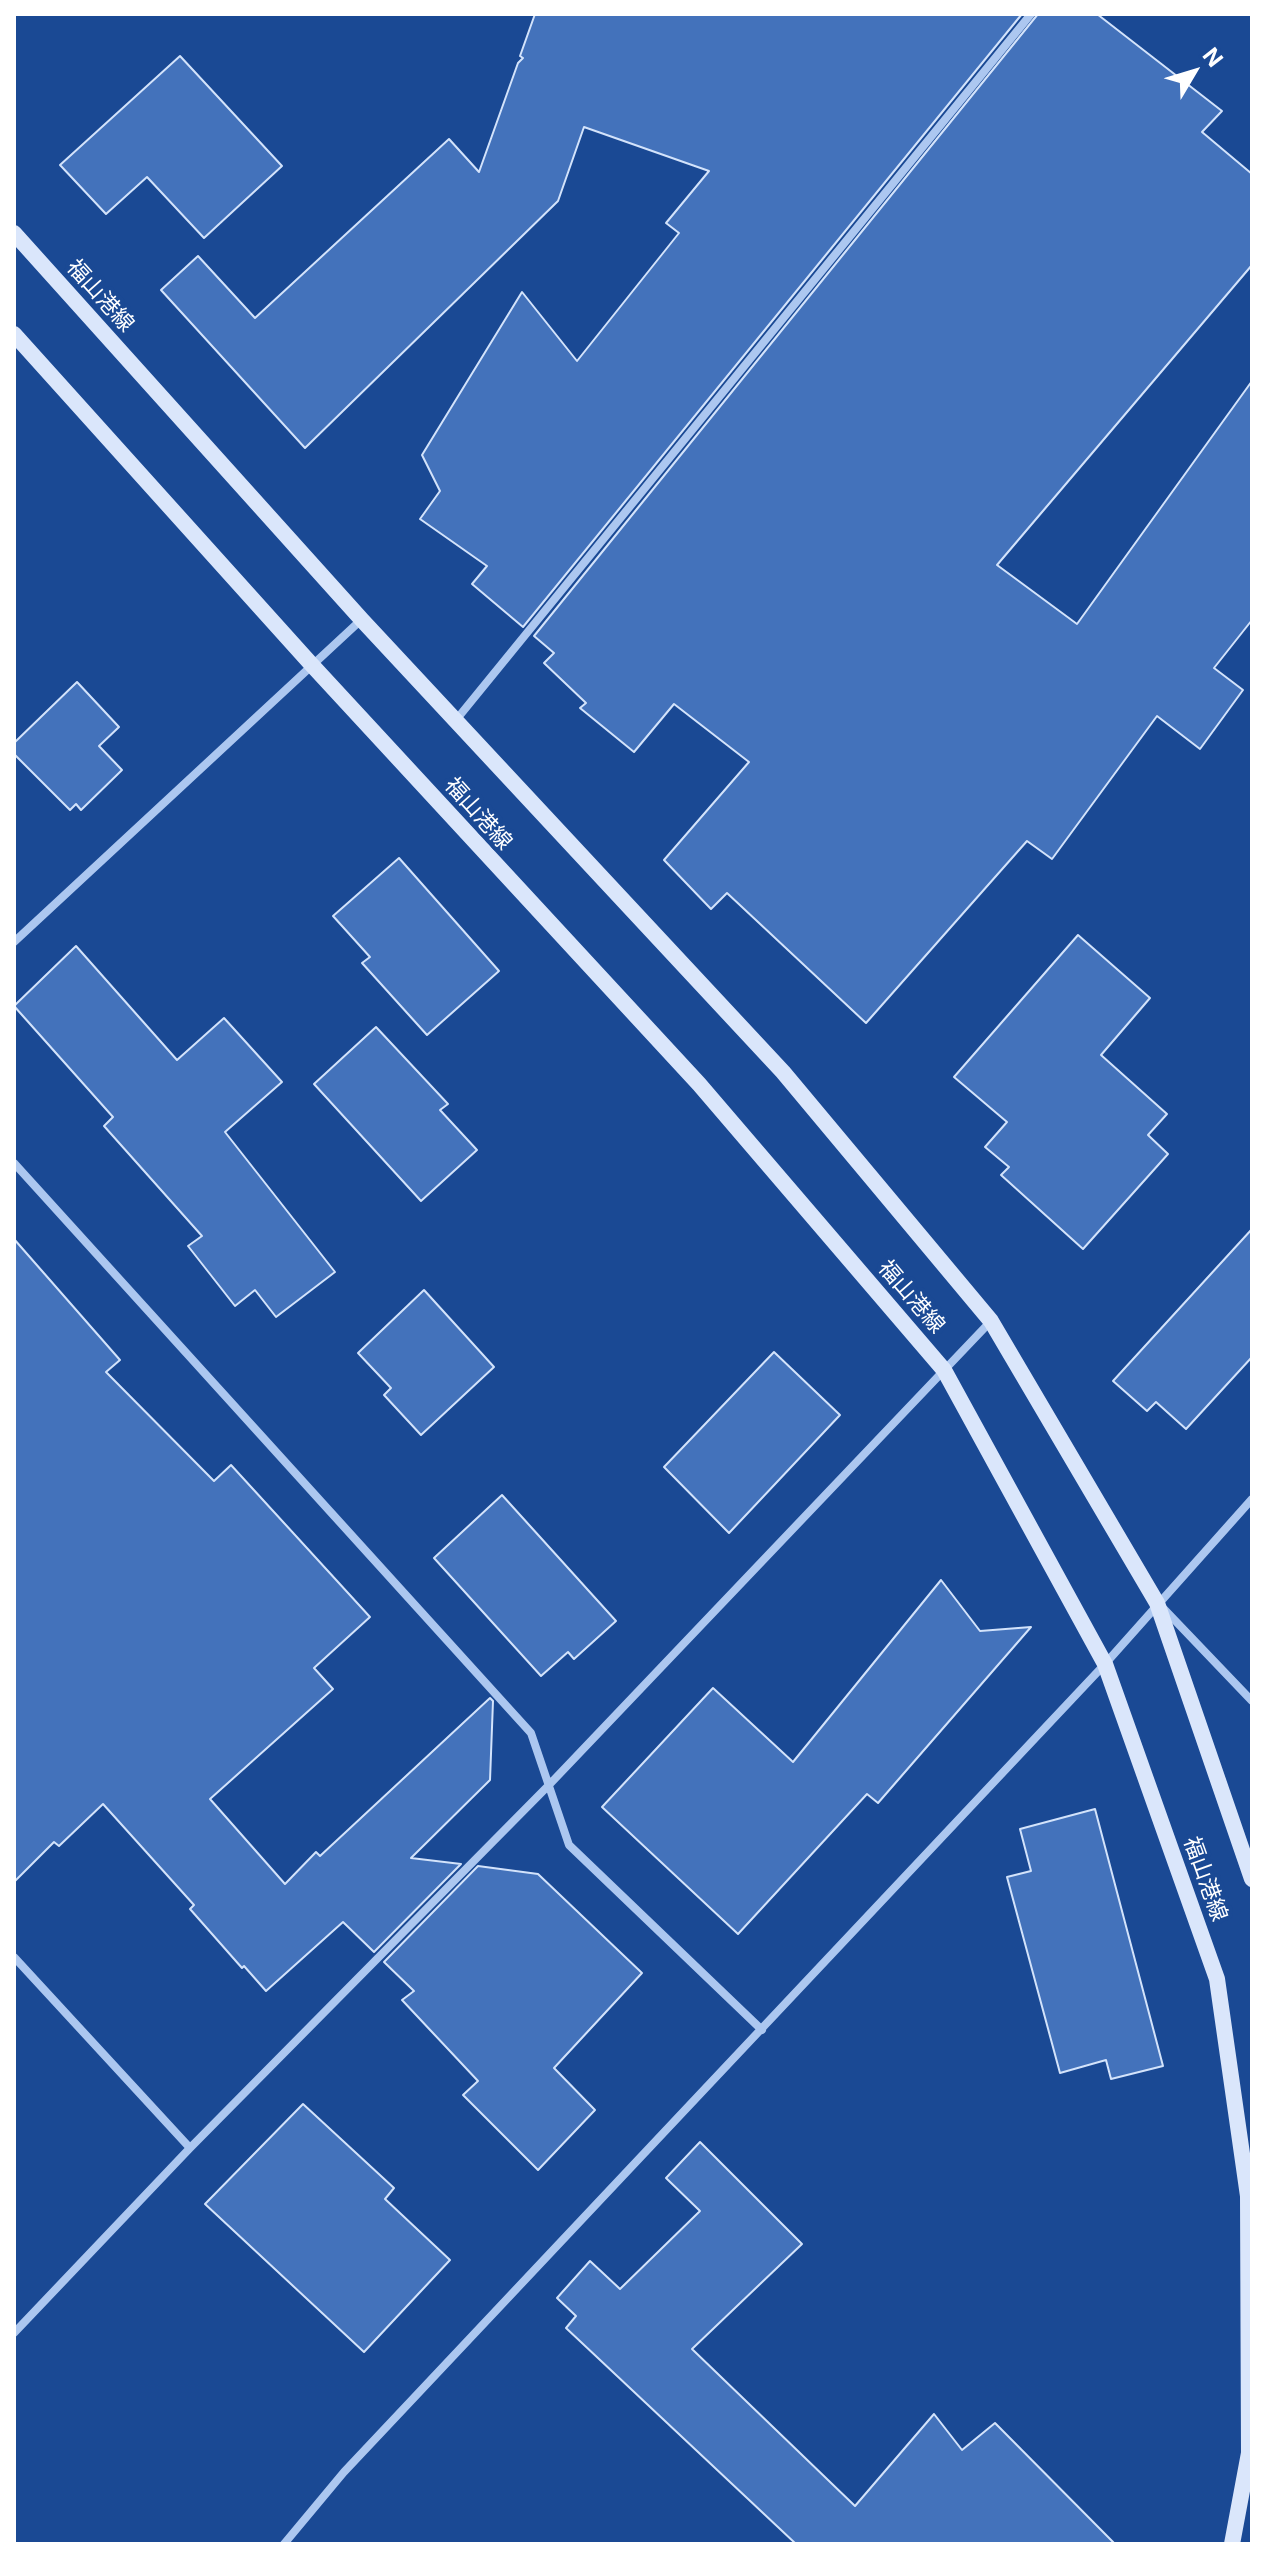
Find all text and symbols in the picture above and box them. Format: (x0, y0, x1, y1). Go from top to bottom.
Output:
north arrow (1154, 32, 1234, 112)
text: N (1198, 43, 1228, 72)
street label: 福山港線 (61, 254, 139, 338)
street label: 福山港線 (439, 772, 517, 856)
street label: 福山港線 (872, 1255, 950, 1339)
street label: 福山港線 (1178, 1833, 1232, 1925)

